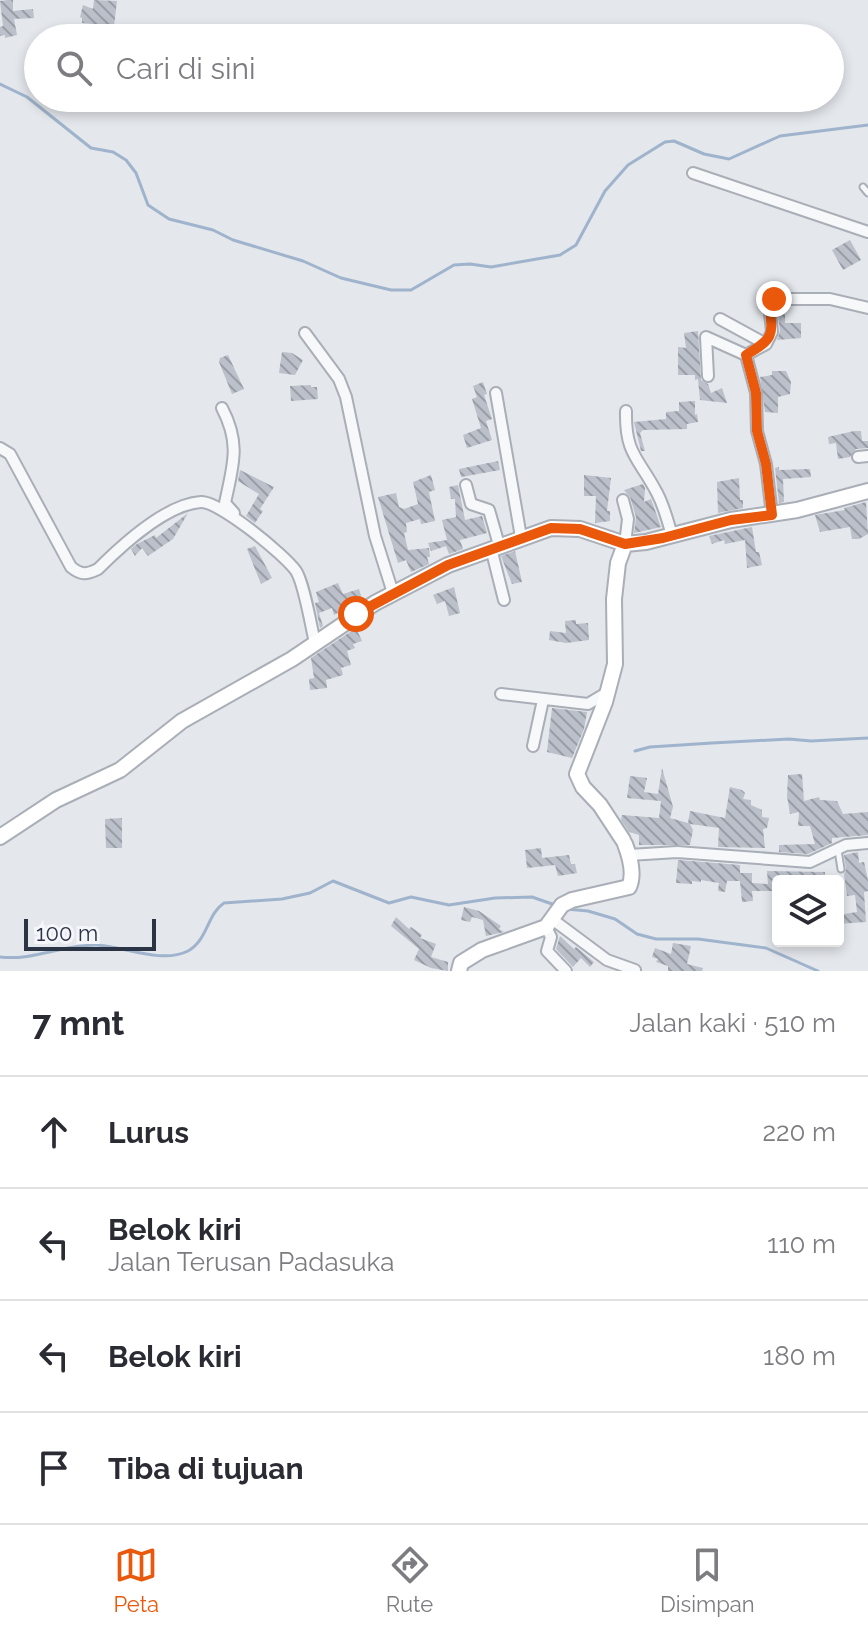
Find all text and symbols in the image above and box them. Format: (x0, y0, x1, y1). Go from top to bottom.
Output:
search box (24, 24, 844, 112)
icon: search (52, 46, 96, 90)
text: Cari di sini (116, 51, 256, 86)
route end (756, 281, 792, 317)
route start (338, 596, 374, 632)
map controls (772, 875, 844, 947)
button: layers (772, 875, 844, 947)
scale bar (24, 915, 156, 951)
text: 100 m (36, 920, 98, 946)
text: 7 mnt (32, 1003, 124, 1043)
text: Jalan kaki · 510 m (629, 1008, 836, 1038)
icon: ahead (32, 1110, 76, 1154)
text: Lurus (108, 1115, 189, 1150)
text: 220 m (762, 1117, 836, 1147)
text: Belok kiri (108, 1212, 242, 1247)
icon: left (32, 1222, 76, 1266)
text: 110 m (767, 1229, 836, 1259)
text: Jalan Terusan Padasuka (108, 1247, 394, 1277)
icon: left (32, 1334, 76, 1378)
text: Belok kiri (108, 1339, 242, 1374)
text: 180 m (763, 1341, 836, 1371)
icon: arrive (32, 1446, 76, 1490)
text: Tiba di tujuan (108, 1451, 304, 1486)
tab: Peta (113, 1543, 159, 1617)
tab: Rute (386, 1543, 433, 1617)
tab: Disimpan (660, 1543, 755, 1617)

